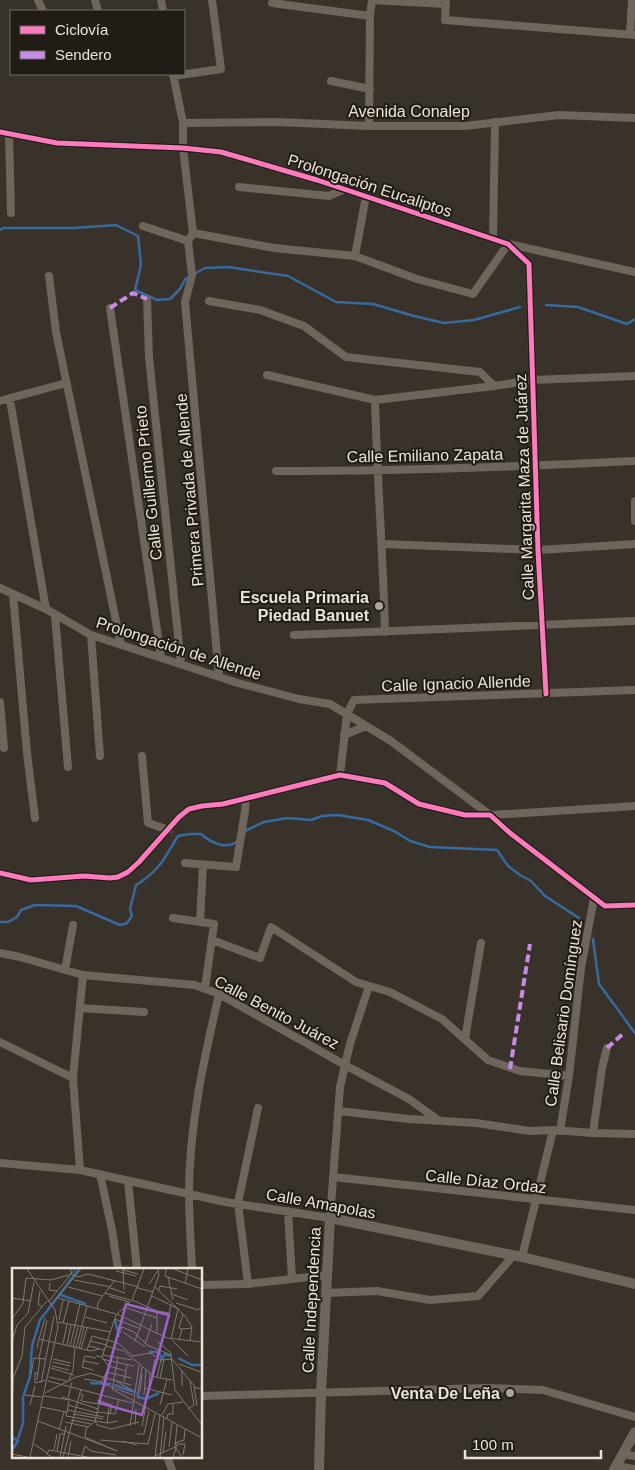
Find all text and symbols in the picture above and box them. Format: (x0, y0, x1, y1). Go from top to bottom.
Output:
legend (10, 10, 185, 75)
text: Ciclovía (55, 21, 109, 38)
text: Sendero (55, 46, 112, 63)
street label: Avenida Conalep (348, 103, 470, 120)
street label: Prolongación Eucaliptos (286, 151, 454, 220)
street label: Calle Margarita Maza de Juárez (512, 373, 537, 601)
street label: Primera Privada de Allende (173, 393, 206, 587)
street label: Calle Guillermo Prieto (132, 405, 165, 561)
street label: Calle Emiliano Zapata (347, 446, 504, 465)
place label: Escuela Primaria Piedad Banuet (240, 589, 370, 624)
marker: Escuela Primaria Piedad Banuet (373, 600, 385, 612)
street label: Prolongación de Allende (94, 614, 264, 683)
street label: Calle Ignacio Allende (381, 672, 531, 695)
street label: Calle Belisario Domínguez (542, 919, 585, 1108)
street label: Calle Benito Juárez (212, 972, 342, 1053)
street label: Calle Díaz Ordaz (424, 1167, 547, 1196)
street label: Calle Amapolas (265, 1185, 377, 1222)
street label: Calle Independencia (299, 1227, 324, 1373)
inset map (12, 1268, 202, 1458)
place label: Venta De Leña (391, 1385, 500, 1402)
marker: Venta De Leña (504, 1387, 516, 1399)
scale bar (465, 1428, 601, 1460)
text: 100 m (472, 1436, 514, 1453)

